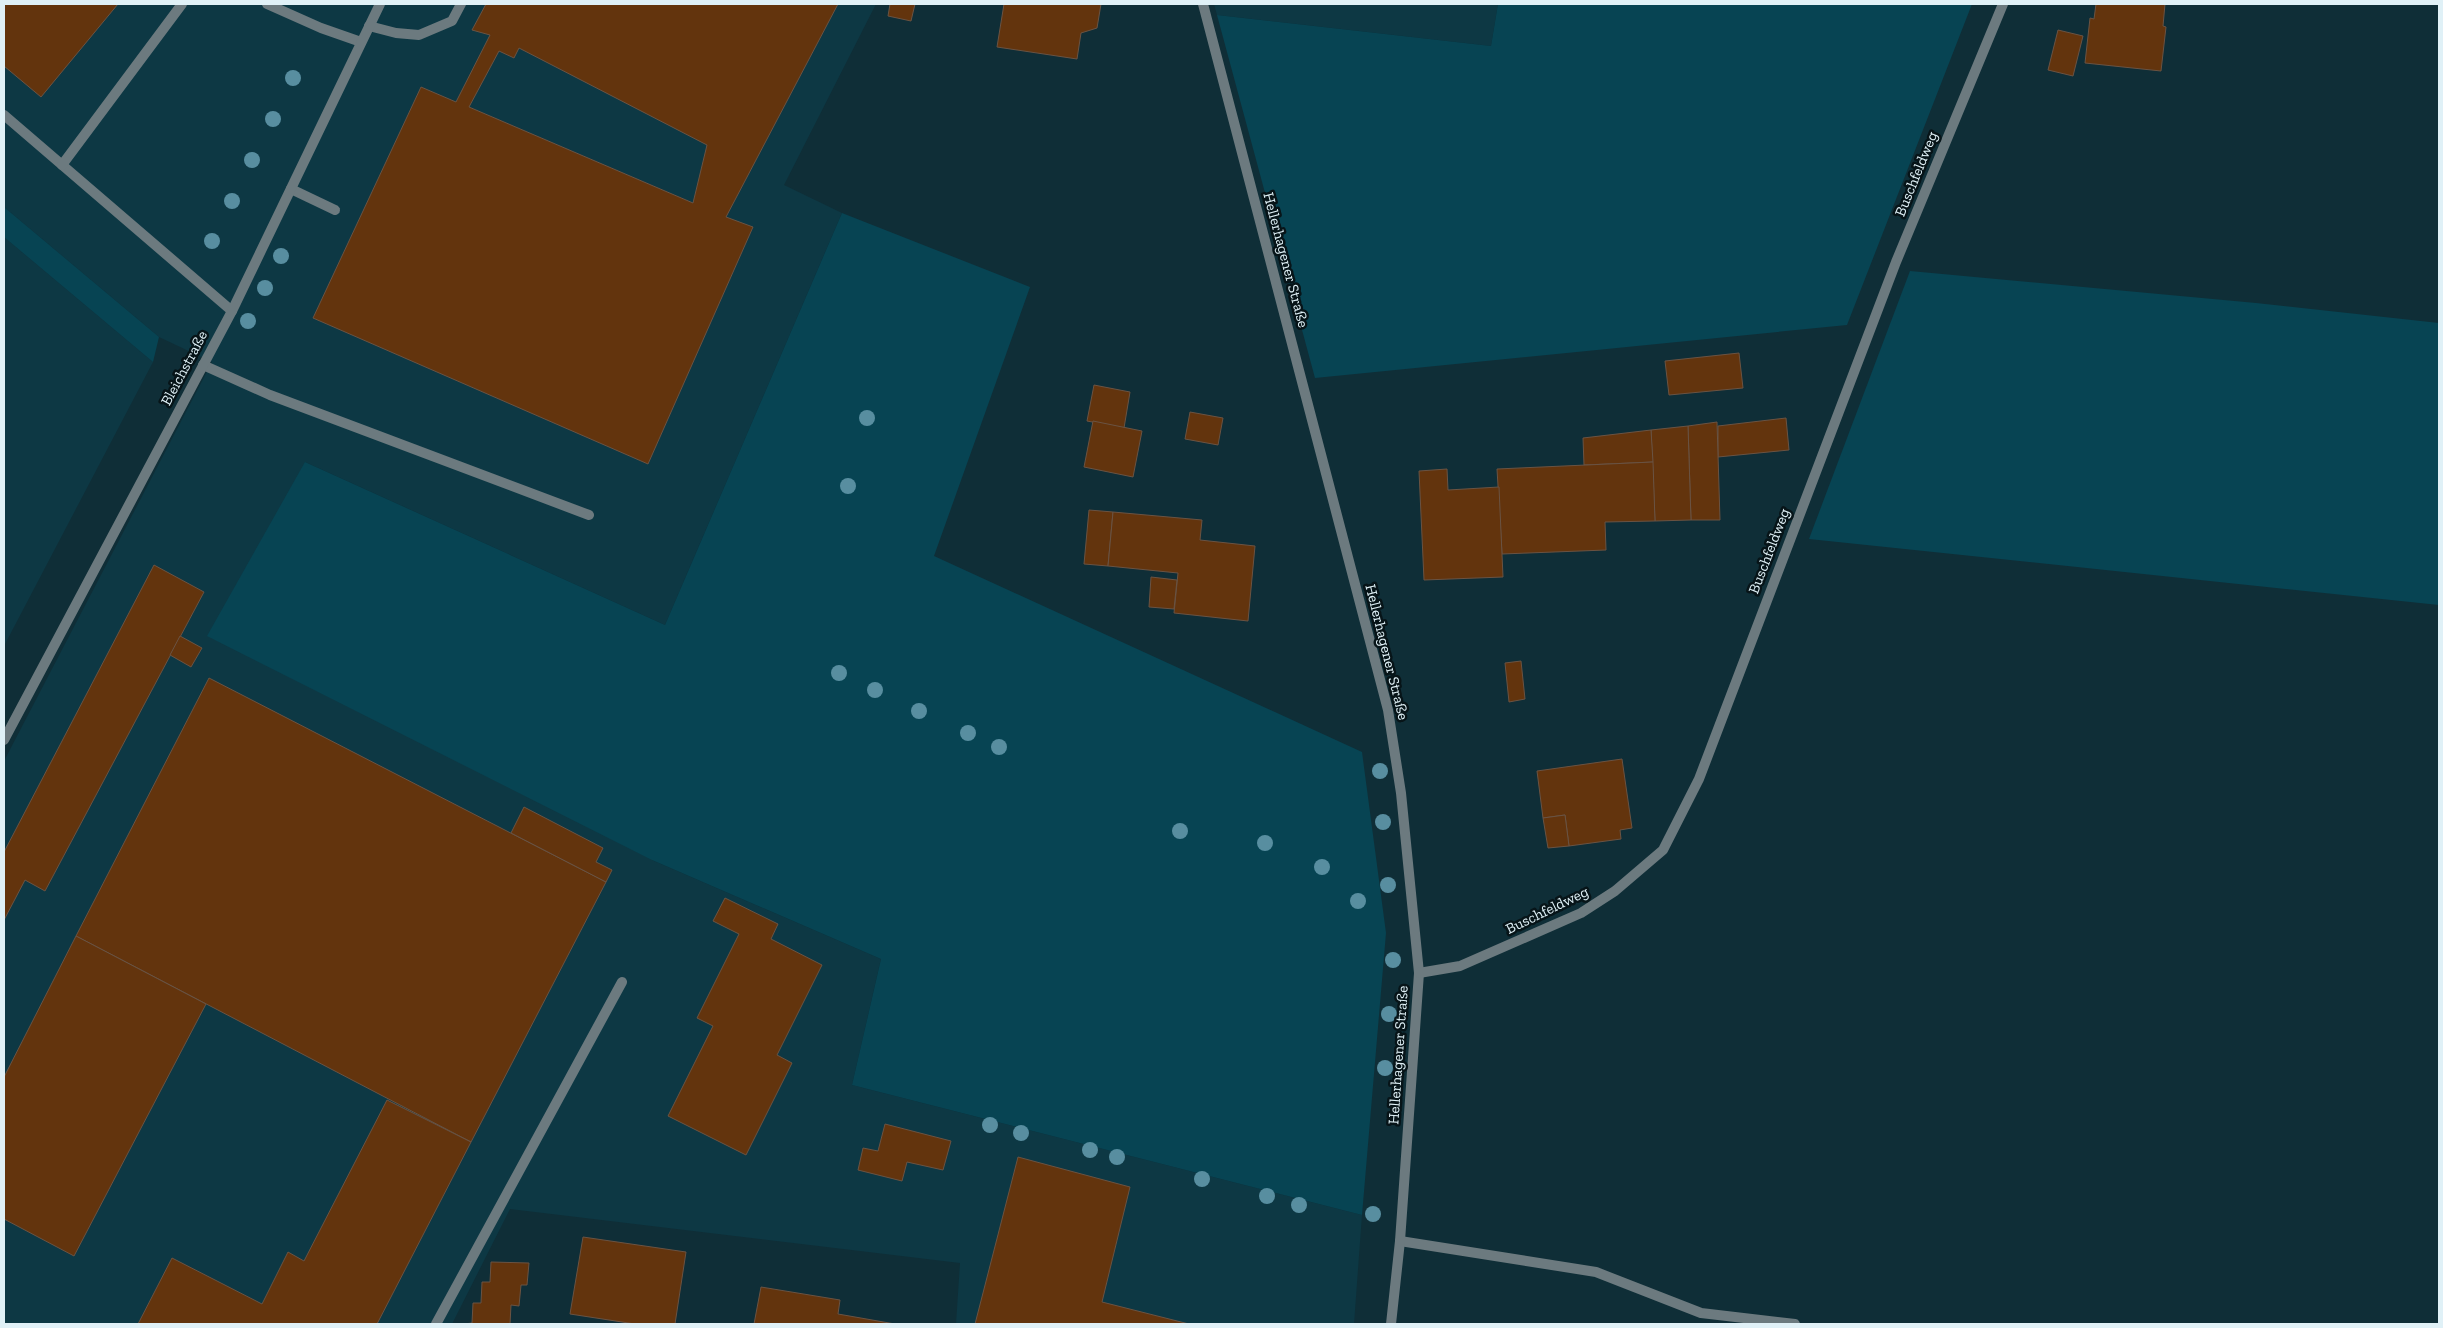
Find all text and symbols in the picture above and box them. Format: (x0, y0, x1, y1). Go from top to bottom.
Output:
street label: Buschfeldweg (1891, 129, 1941, 219)
street label: Hellerhagener Straße (1259, 190, 1313, 330)
street label: Bleichstraße (157, 328, 211, 408)
street label: Buschfeldweg (1745, 506, 1793, 596)
street label: Hellerhagener Straße (1361, 582, 1413, 722)
street label: Buschfeldweg (1503, 882, 1591, 938)
street label: Hellerhagener Straße (1384, 985, 1412, 1125)

